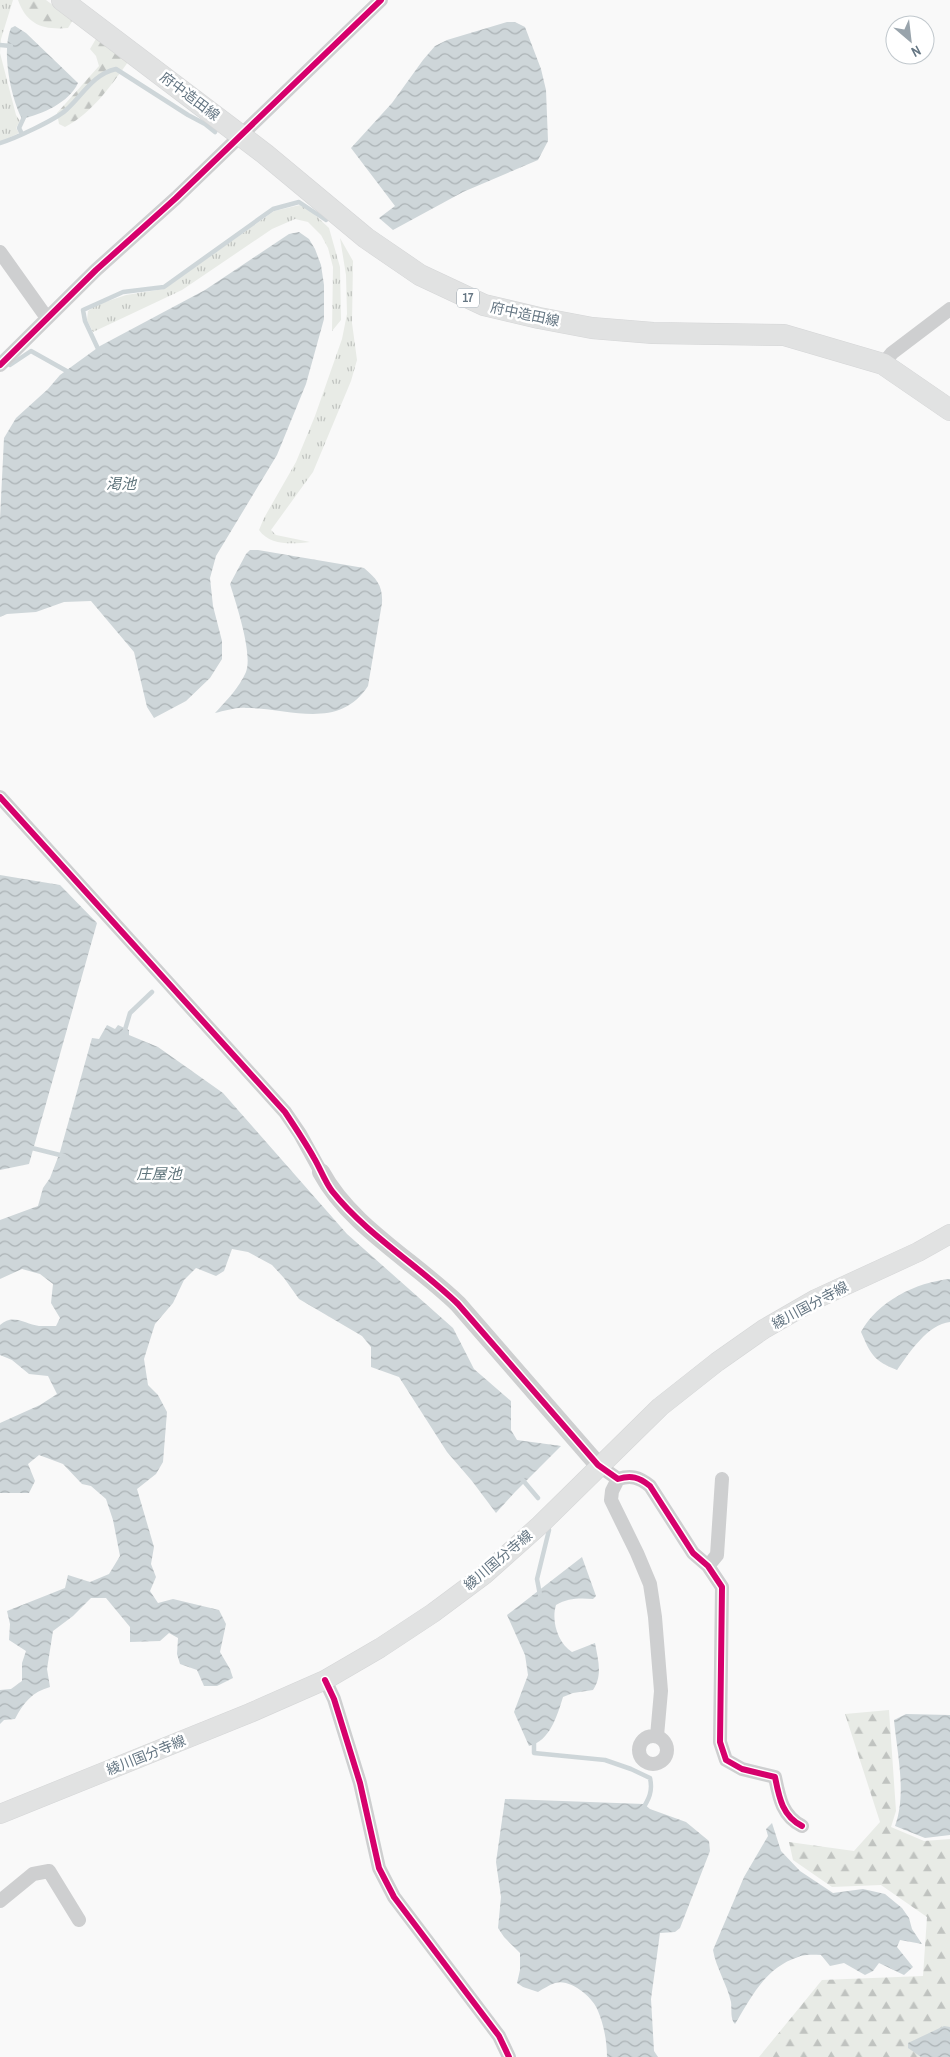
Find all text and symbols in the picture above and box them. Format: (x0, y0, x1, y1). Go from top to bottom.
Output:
north arrow (885, 15, 935, 65)
text: N (908, 42, 924, 61)
street label: 府中造田線 (157, 68, 223, 124)
road number: 17 (457, 288, 479, 308)
street label: 府中造田線 (489, 298, 561, 330)
water label: 渇池 (106, 473, 138, 494)
water label: 庄屋池 (136, 1163, 183, 1184)
street label: 綾川国分寺線 (769, 1277, 851, 1333)
street label: 綾川国分寺線 (460, 1526, 536, 1594)
street label: 綾川国分寺線 (104, 1731, 188, 1779)

